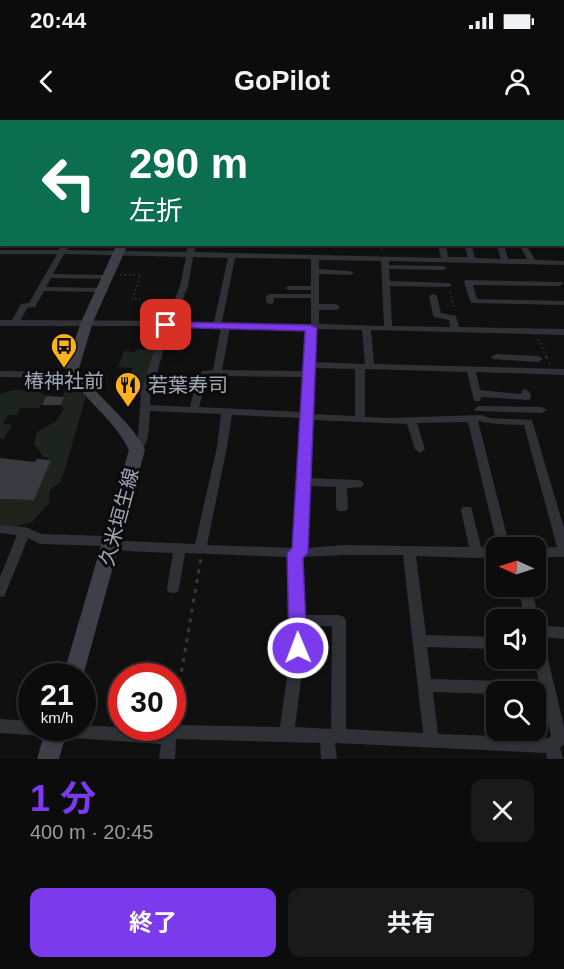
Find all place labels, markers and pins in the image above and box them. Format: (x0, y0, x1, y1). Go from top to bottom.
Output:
pin (140, 299, 191, 350)
bus stop icon: 椿神社前 (49, 331, 79, 369)
place label: 椿神社前 (24, 370, 104, 392)
restaurant icon: 若葉寿司 (113, 370, 143, 408)
place label: 若葉寿司 (148, 374, 228, 396)

